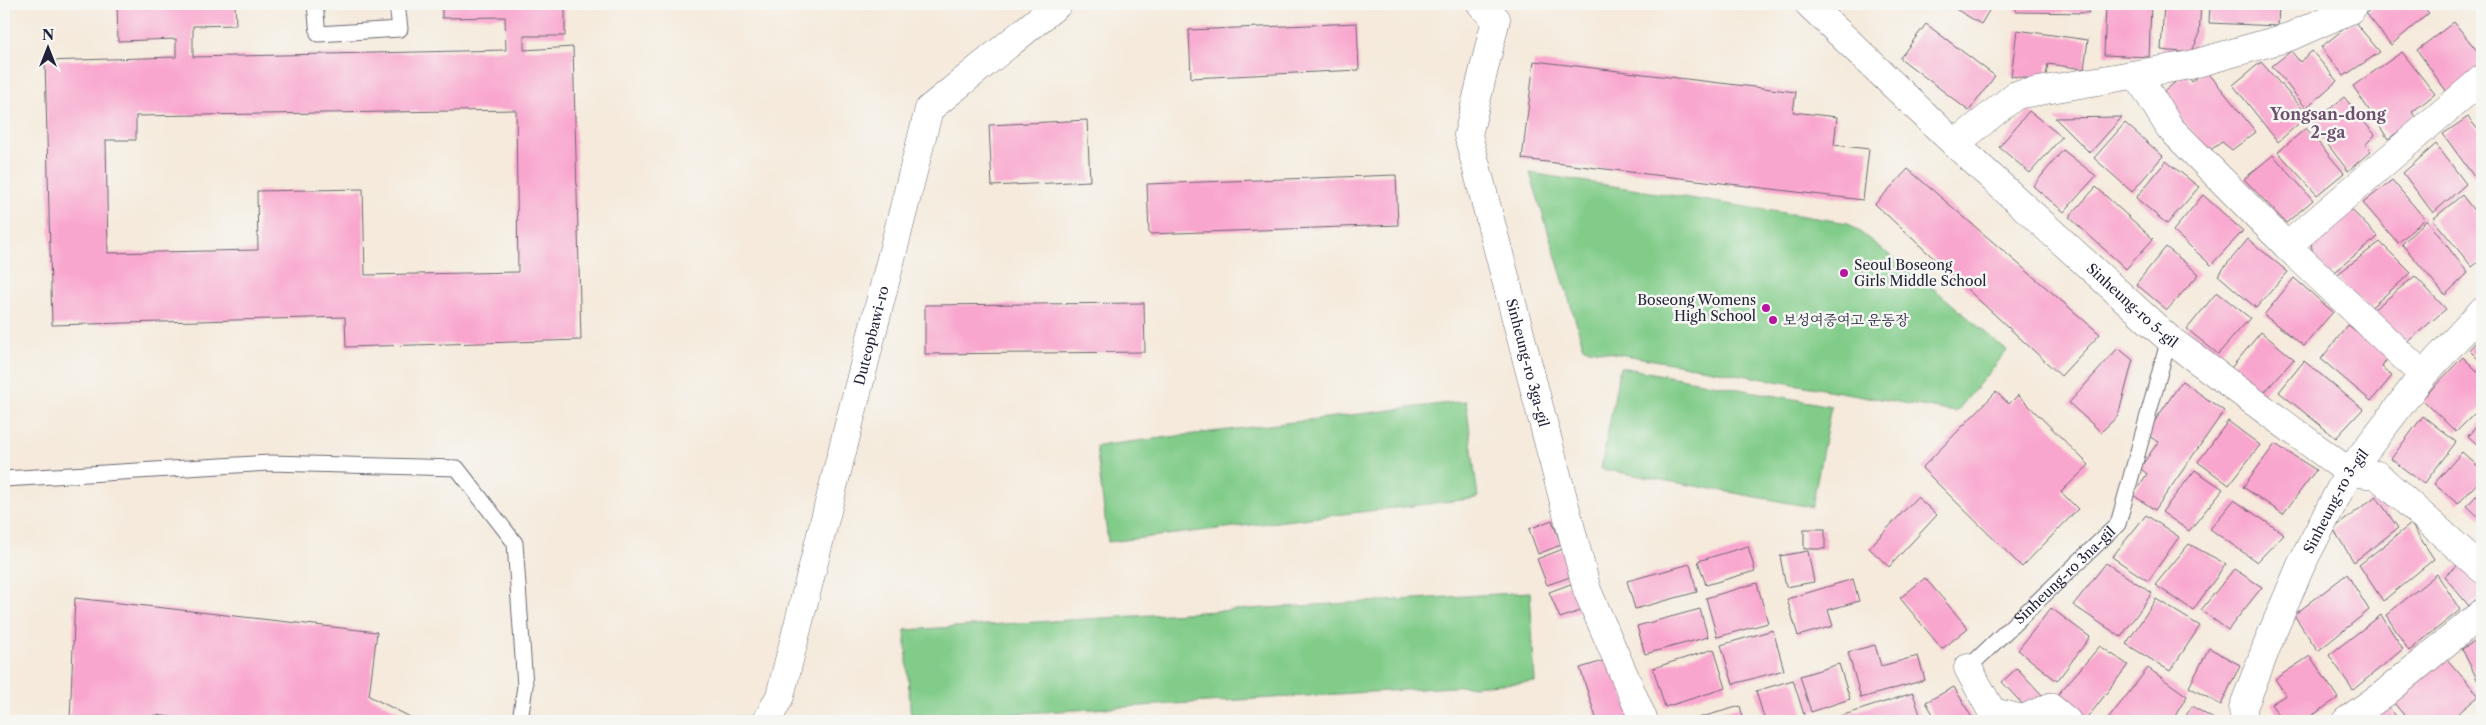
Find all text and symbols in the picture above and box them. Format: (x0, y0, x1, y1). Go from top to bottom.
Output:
north arrow (22, 22, 72, 72)
text: N (42, 26, 54, 44)
district label: Yongsan-dong 2-ga (2269, 104, 2387, 142)
place label: Seoul Boseong Girls Middle School (1854, 256, 1986, 290)
street label: Sinheung-ro 5-gil (2083, 259, 2181, 351)
marker: Seoul Boseong Girls Middle School (1838, 267, 1850, 279)
street label: Duteopbawi-ro (850, 284, 893, 387)
place label: Boseong Womens High School (1637, 291, 1756, 325)
street label: Sinheung-ro 3ga-gil (1502, 297, 1553, 429)
marker: Boseong Womens High School (1760, 302, 1772, 314)
place label: 보성여중여고 운동장 (1783, 311, 1909, 329)
marker: 보성여중여고 운동장 (1767, 314, 1779, 326)
street label: Sinheung-ro 3-gil (2299, 445, 2372, 557)
street label: Sinheung-ro 3na-gil (2010, 523, 2119, 628)

